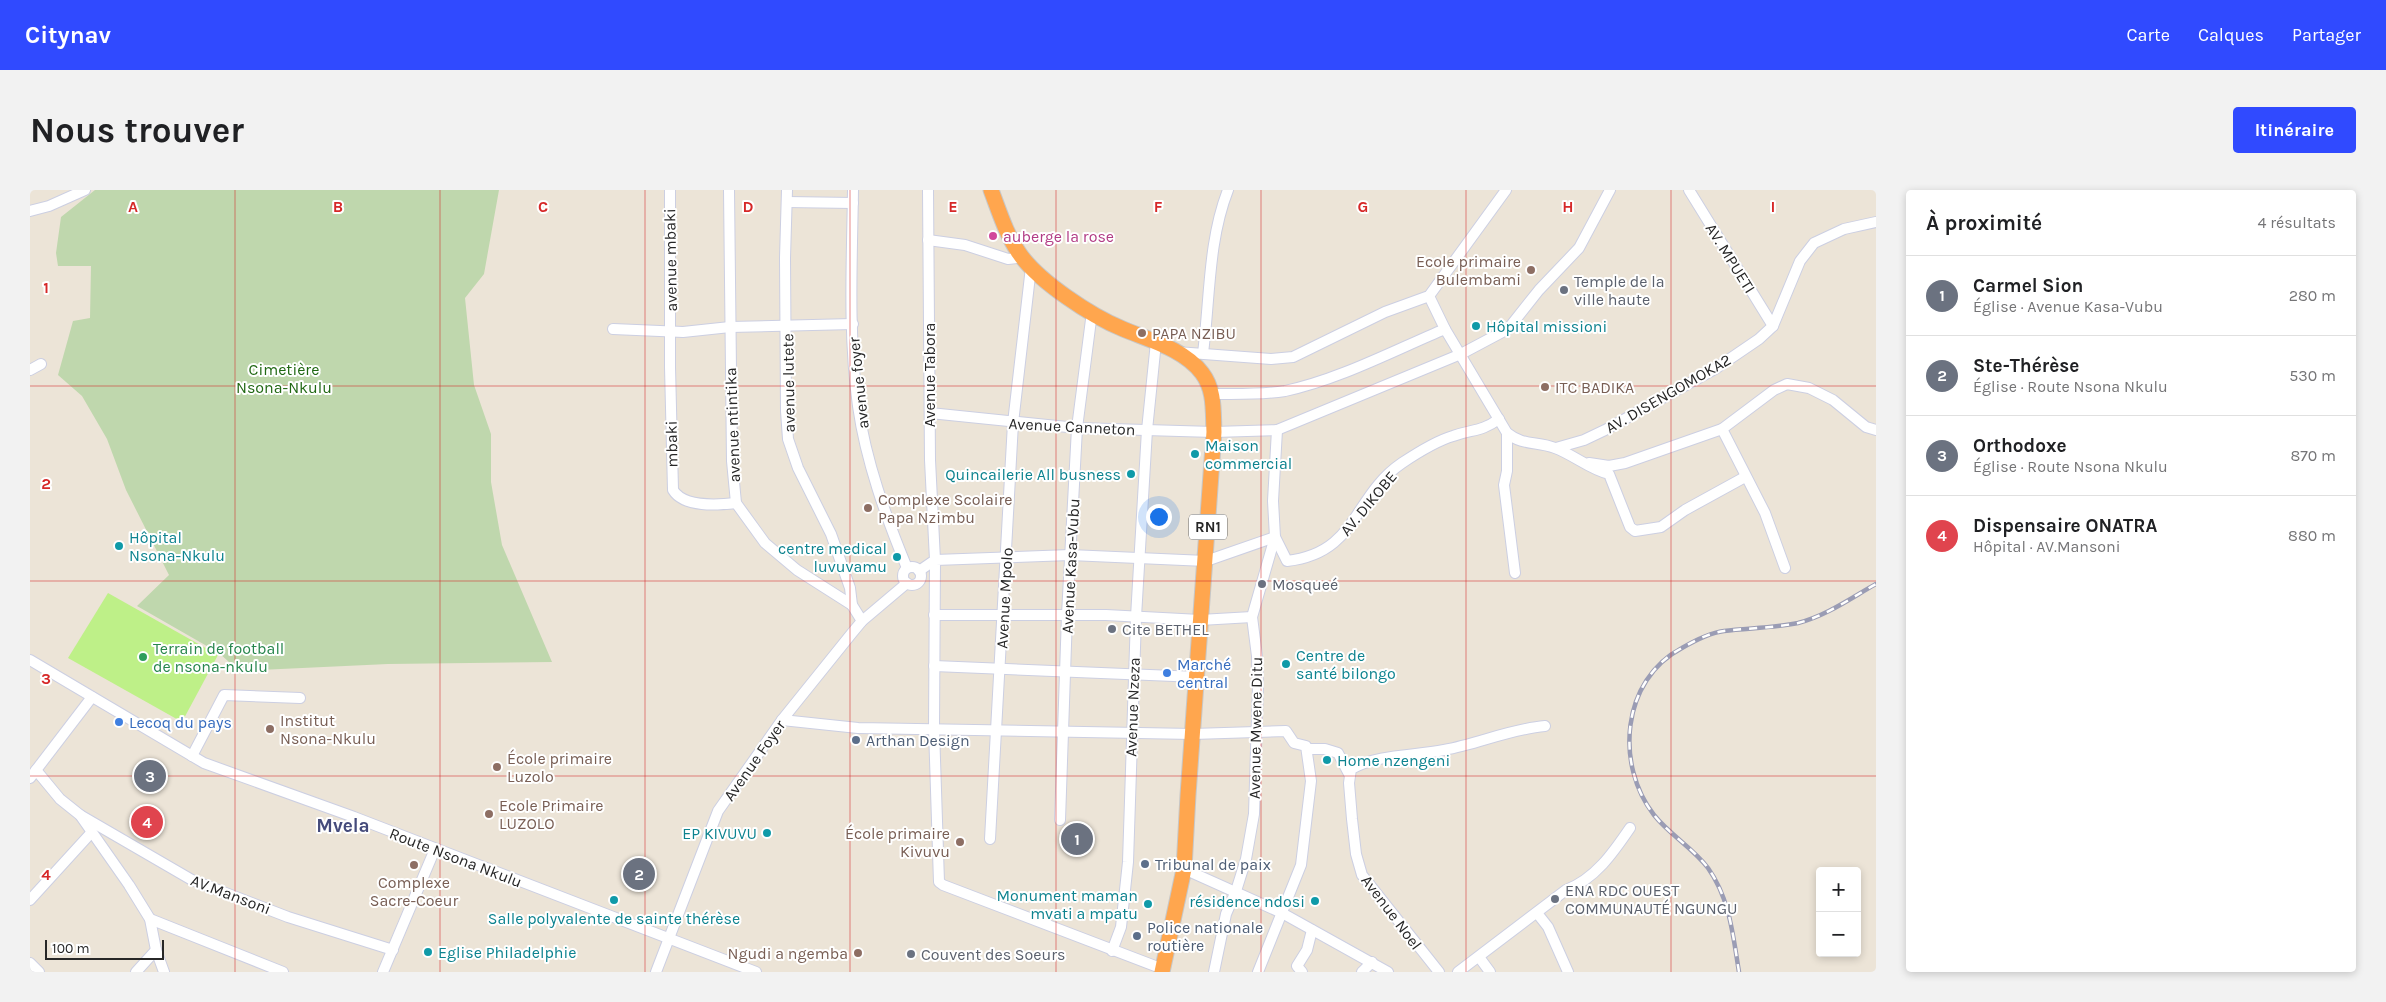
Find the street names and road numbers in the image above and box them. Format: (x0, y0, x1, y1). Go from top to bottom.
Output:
street label: avenue mbaki (660, 208, 681, 312)
street label: AV. MPUETI (1702, 220, 1759, 297)
street label: Avenue Tabora (920, 323, 939, 427)
street label: avenue lutete (778, 333, 799, 433)
street label: avenue foyer (844, 336, 873, 430)
street label: AV. DISENGOMOKA2 (1602, 350, 1734, 437)
street label: avenue ntintika (721, 367, 744, 483)
street label: Avenue Canneton (1008, 414, 1136, 439)
street label: mbaki (662, 420, 681, 468)
street label: AV. DIKOBE (1336, 467, 1401, 539)
street label: Avenue Kasa-Vubu (1057, 498, 1084, 634)
road number: RN1 (1189, 514, 1227, 540)
street label: Avenue Mpolo (992, 547, 1017, 649)
street label: Avenue Nzeza (1121, 657, 1144, 757)
street label: Avenue Mwene Ditu (1245, 657, 1266, 799)
street label: Avenue Foyer (719, 716, 789, 804)
street label: Route Nsona Nkulu (387, 823, 525, 892)
street label: AV.Mansoni (188, 871, 274, 918)
street label: Avenue Noel (1357, 871, 1426, 953)

